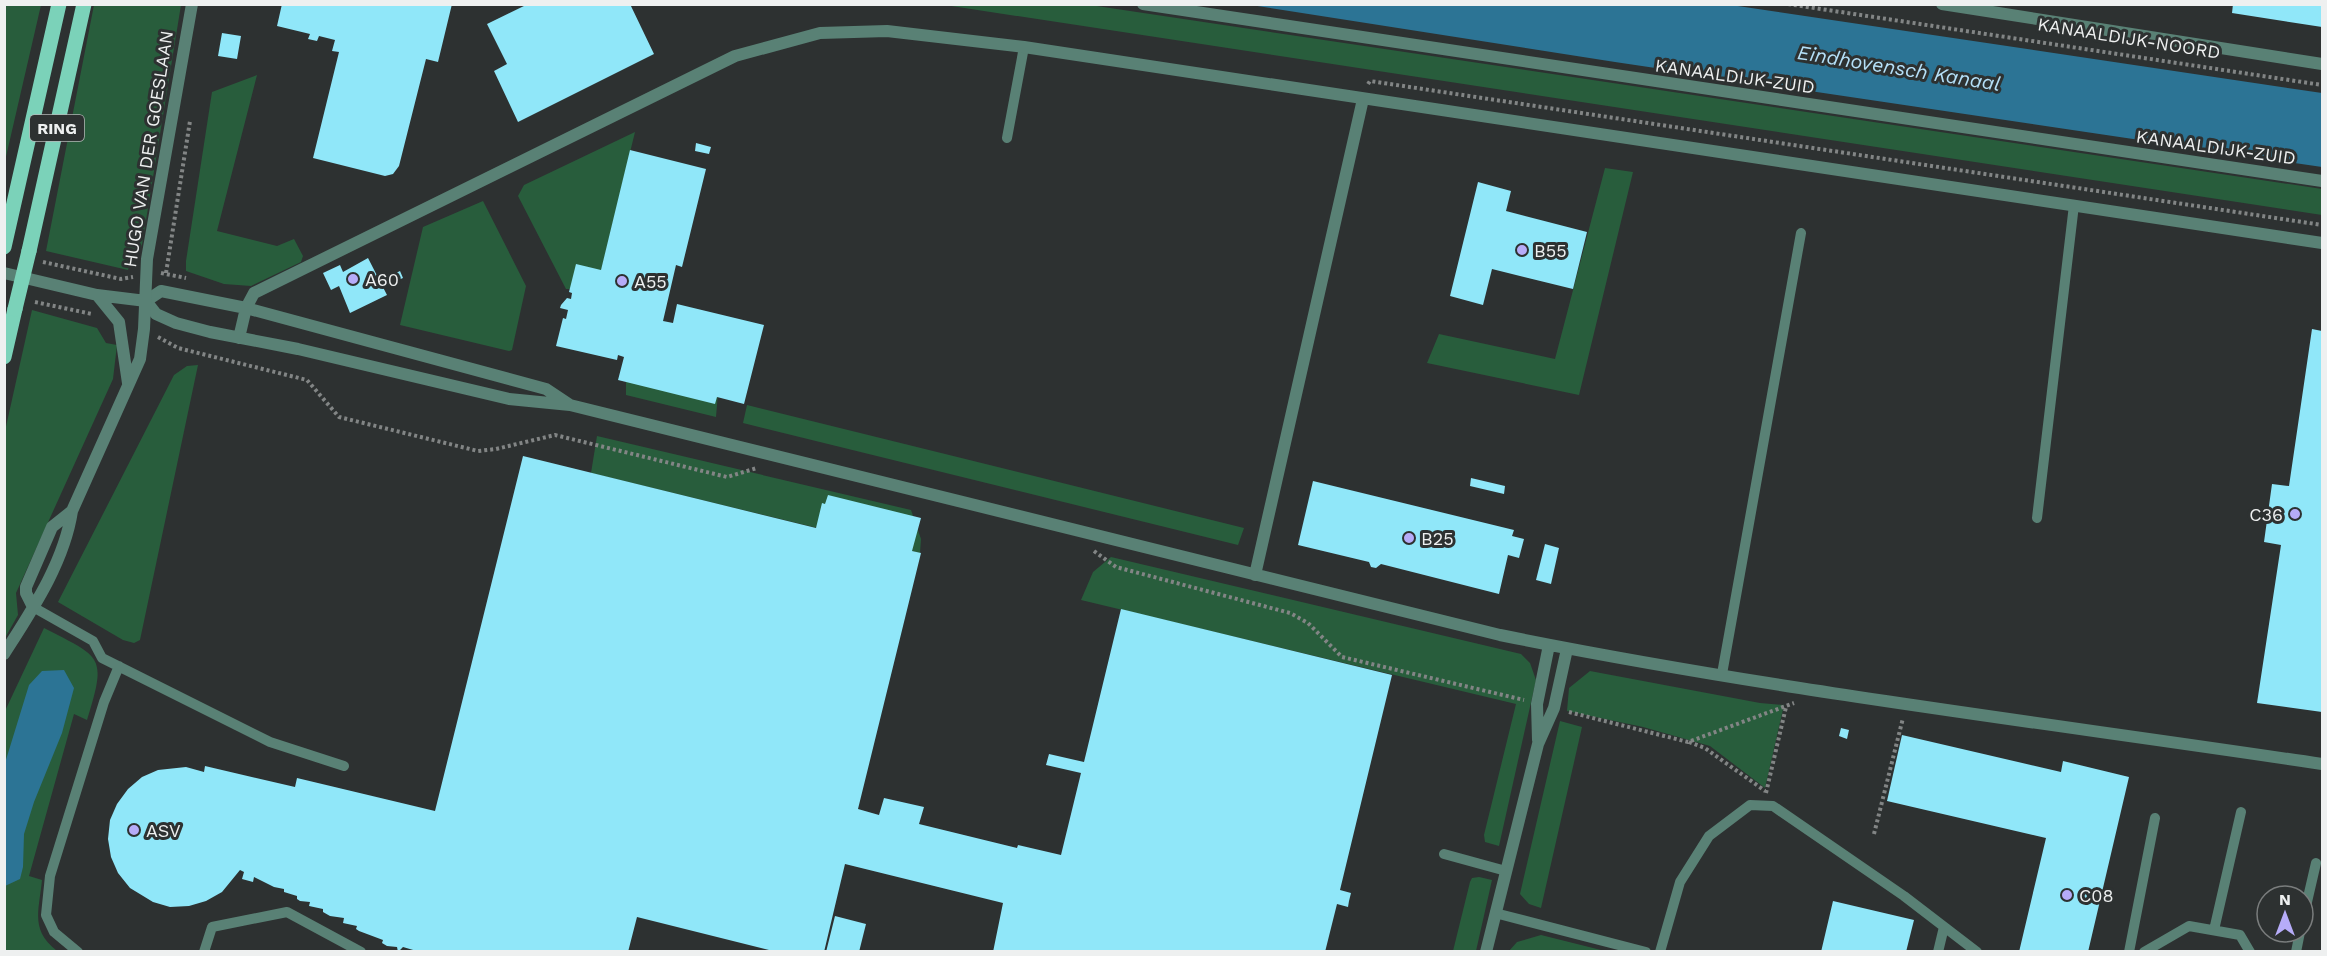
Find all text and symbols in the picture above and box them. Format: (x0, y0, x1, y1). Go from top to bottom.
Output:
street label: KANAALDIJK-NOORD (2036, 13, 2222, 63)
street label: HUGO VAN DER GOESLAAN (119, 29, 177, 269)
water label: Eindhovensch Kanaal (1796, 40, 2002, 96)
street label: KANAALDIJK-ZUID (1654, 54, 1816, 98)
road number: RING (30, 115, 84, 141)
street label: KANAALDIJK-ZUID (2135, 125, 2297, 169)
place label: B55 (1534, 240, 1567, 261)
marker: B55 (1515, 243, 1529, 257)
place label: A60 (365, 269, 399, 290)
place label: A55 (634, 271, 667, 292)
marker: A60 (346, 272, 360, 286)
marker: A55 (615, 274, 629, 288)
place label: C36 (2249, 504, 2283, 525)
marker: C36 (2288, 507, 2302, 521)
place label: B25 (1421, 528, 1454, 549)
marker: B25 (1402, 531, 1416, 545)
place label: ASV (146, 820, 181, 841)
marker: ASV (127, 823, 141, 837)
north arrow (2255, 884, 2315, 944)
place label: C08 (2079, 885, 2114, 906)
marker: C08 (2060, 888, 2074, 902)
text: N (2279, 890, 2291, 909)

